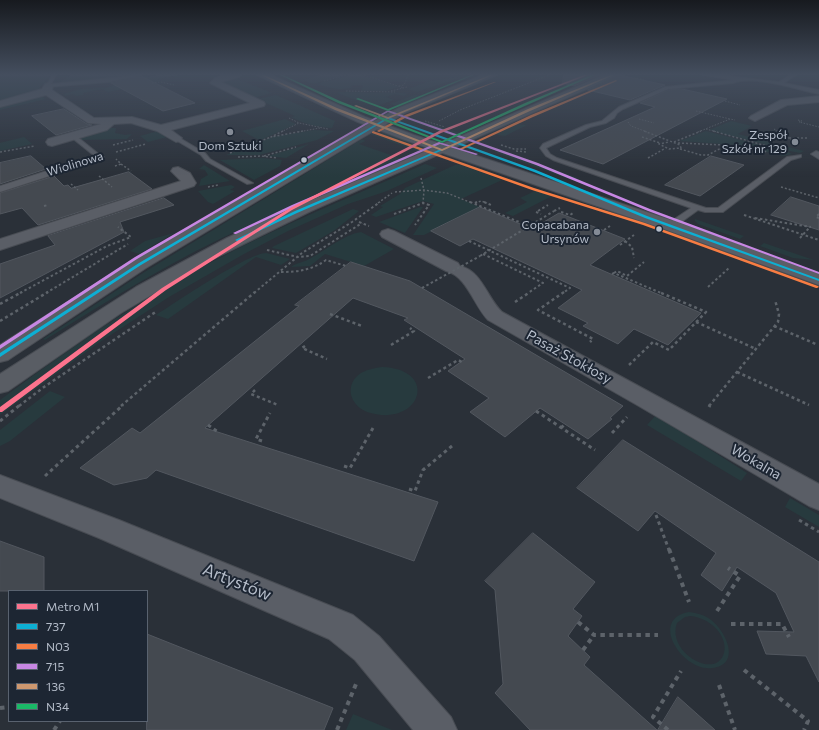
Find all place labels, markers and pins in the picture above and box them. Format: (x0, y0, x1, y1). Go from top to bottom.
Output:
marker: Dom Sztuki (225, 127, 235, 137)
place label: Zespół Szkół nr 129 (722, 128, 787, 156)
marker: Zespół Szkół nr 129 (790, 137, 800, 147)
place label: Dom Sztuki (199, 139, 261, 153)
unlabelled marker (299, 155, 309, 165)
place label: Copacabana Ursynów (522, 218, 589, 246)
unlabelled marker (654, 224, 664, 234)
marker: Copacabana Ursynów (592, 227, 602, 237)

